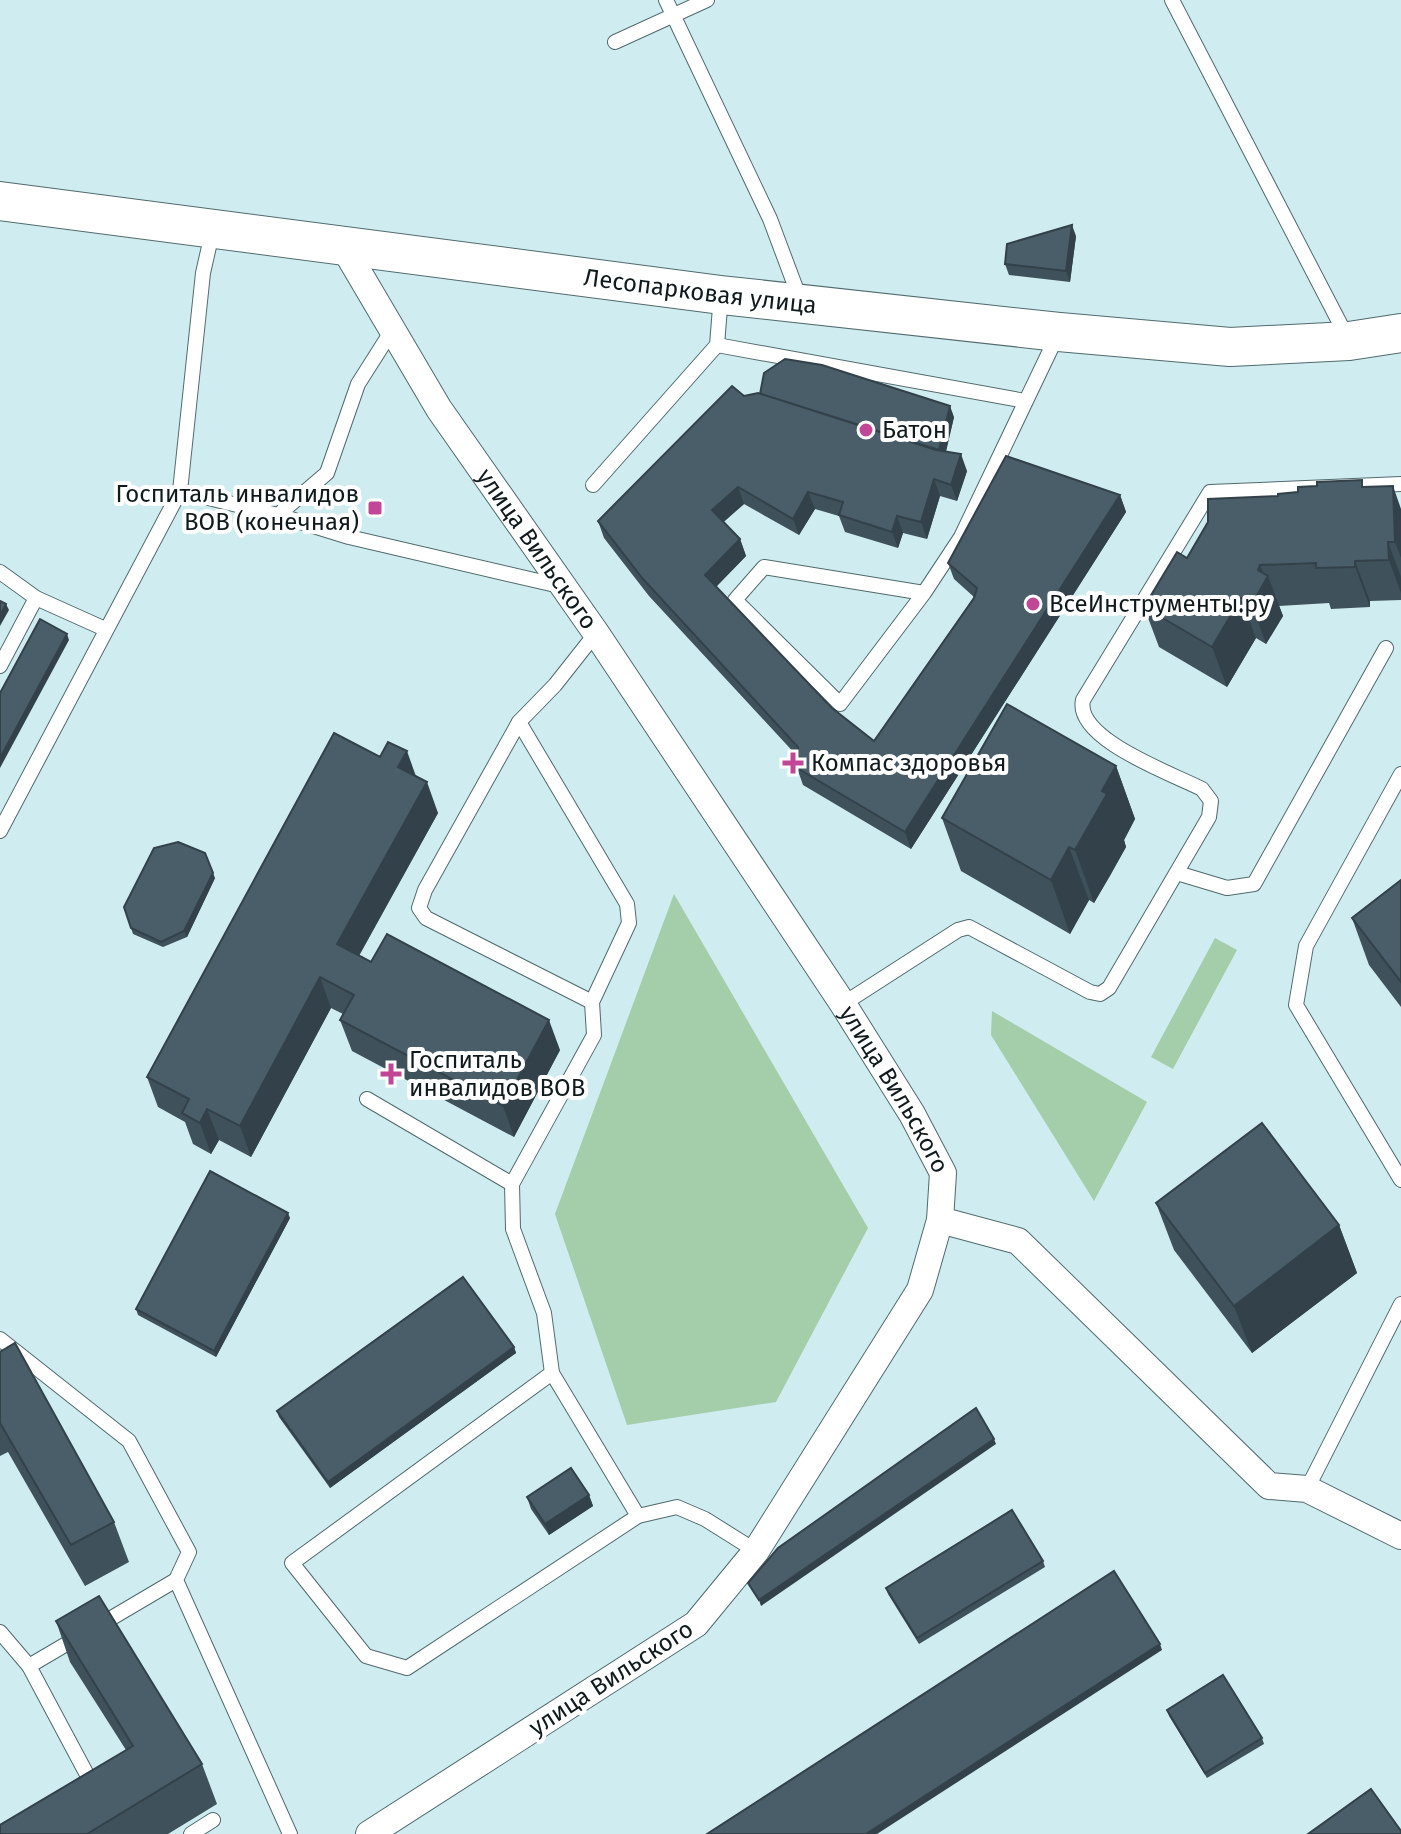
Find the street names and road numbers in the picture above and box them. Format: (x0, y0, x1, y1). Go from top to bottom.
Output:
street label: Лесопарковая улица (582, 263, 818, 319)
street label: улица Вильского (471, 463, 603, 635)
street label: улица Вильского (834, 1000, 955, 1178)
street label: улица Вильского (524, 1615, 698, 1741)

